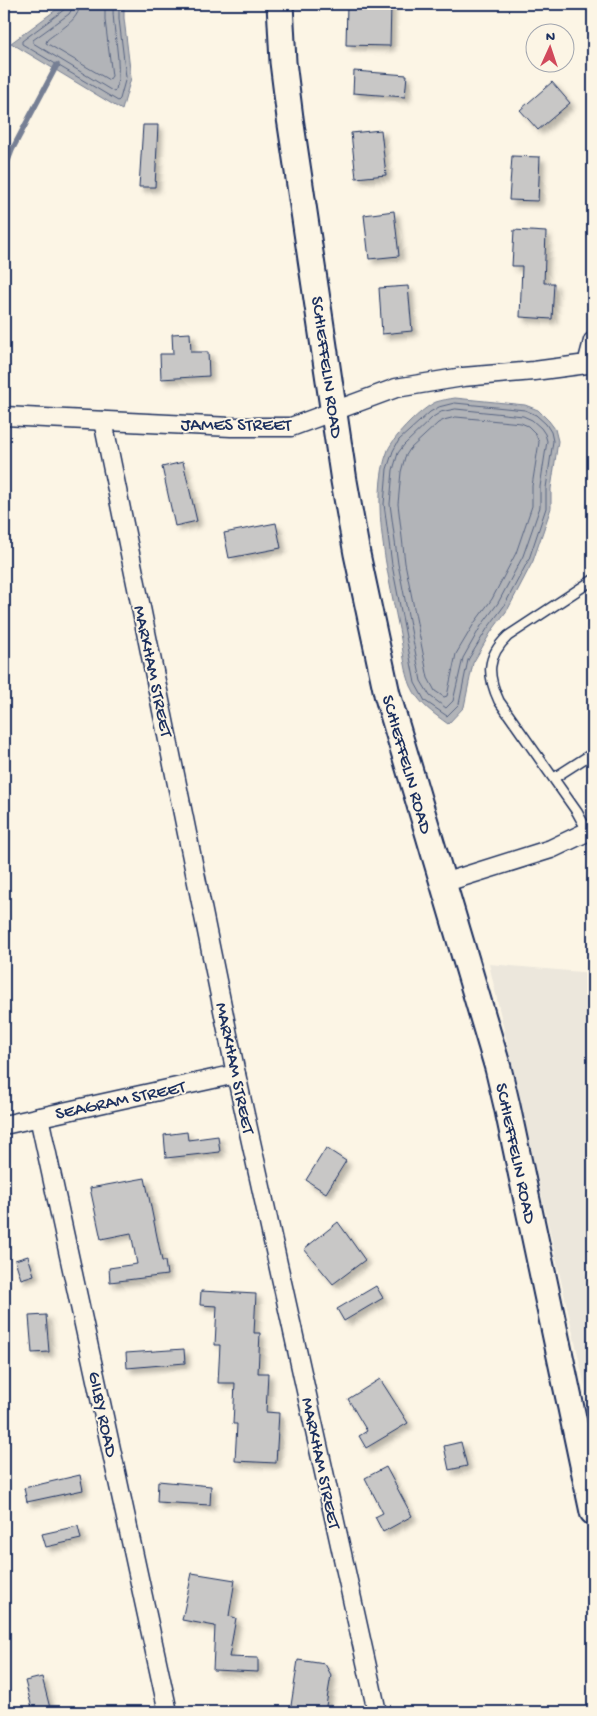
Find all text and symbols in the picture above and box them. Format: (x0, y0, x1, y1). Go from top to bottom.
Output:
north arrow (524, 22, 574, 72)
text: N (546, 29, 556, 46)
street label: SCHIEFFELIN ROAD (305, 295, 346, 440)
street label: JAMES STREET (181, 416, 292, 437)
street label: MARKHAM STREET (127, 604, 176, 740)
street label: SCHIEFFELIN ROAD (376, 693, 435, 837)
street label: MARKHAM STREET (209, 1001, 258, 1137)
street label: SEAGRAM STREET (54, 1077, 189, 1125)
street label: SCHIEFFELIN ROAD (489, 1081, 540, 1226)
street label: GILBY ROAD (82, 1370, 121, 1459)
street label: MARKHAM STREET (295, 1396, 344, 1532)

